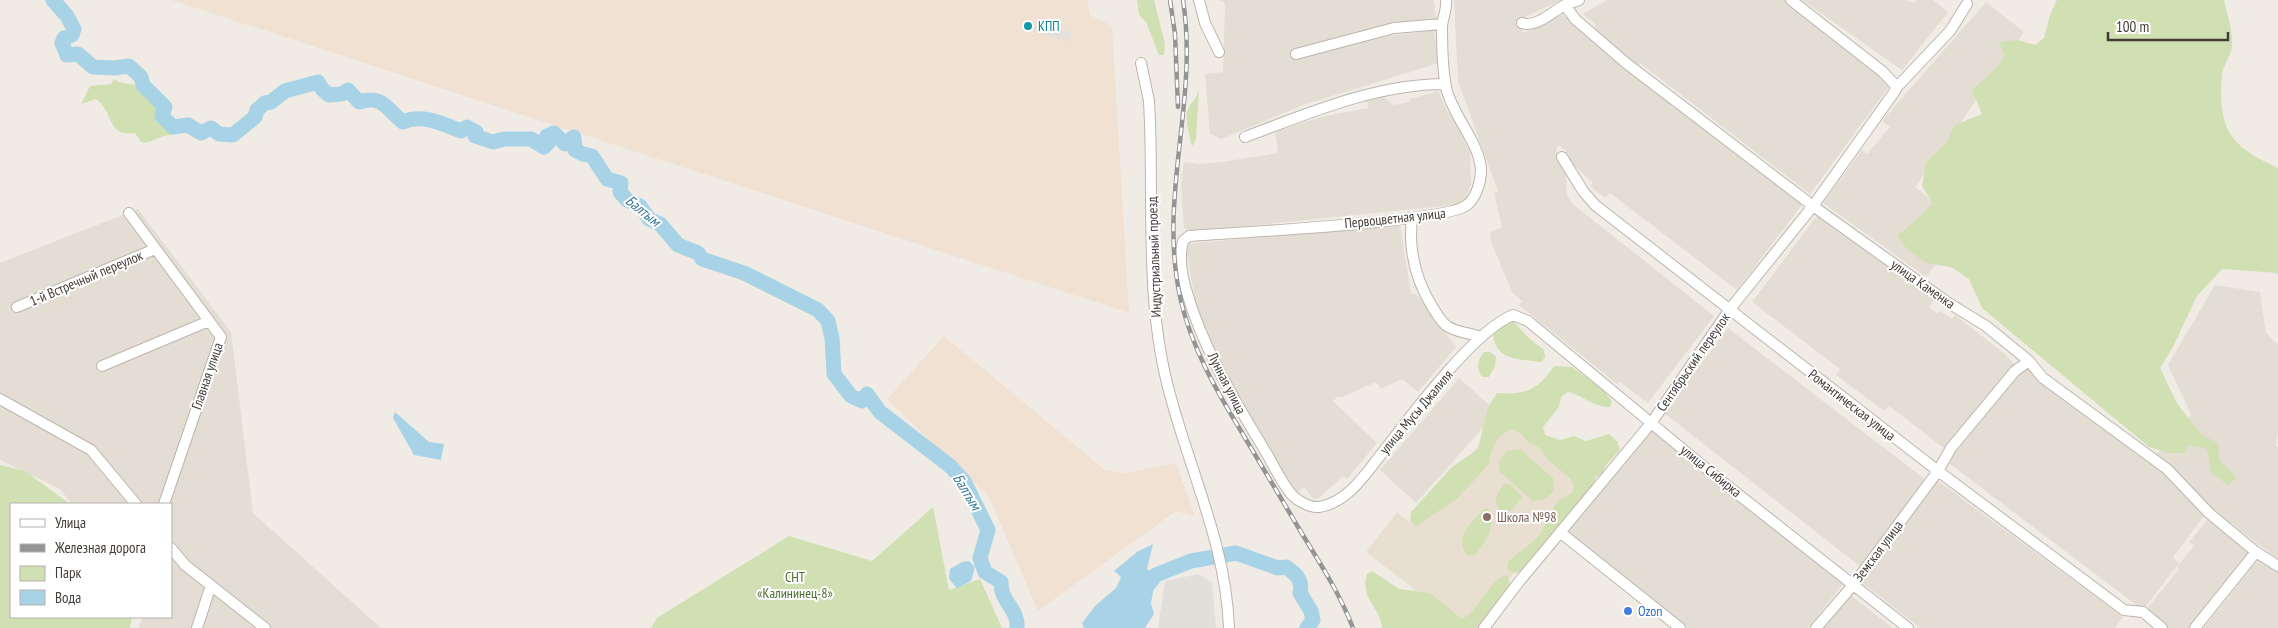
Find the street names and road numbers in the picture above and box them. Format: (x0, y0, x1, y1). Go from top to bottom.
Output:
street label: Индустриальный проезд (1143, 196, 1165, 318)
street label: Первоцветная улица (1343, 204, 1447, 232)
street label: 1-й Встречный переулок (27, 246, 146, 310)
street label: улица Каменка (1887, 255, 1959, 313)
street label: Сентябрьский переулок (1652, 309, 1734, 415)
street label: Главная улица (187, 340, 227, 412)
street label: Лунная улица (1203, 348, 1250, 417)
street label: Романтическая улица (1805, 365, 1899, 445)
street label: улица Мусы Джалиля (1375, 366, 1457, 458)
street label: улица Сибирка (1677, 441, 1745, 501)
street label: Земская улица (1849, 517, 1907, 585)

